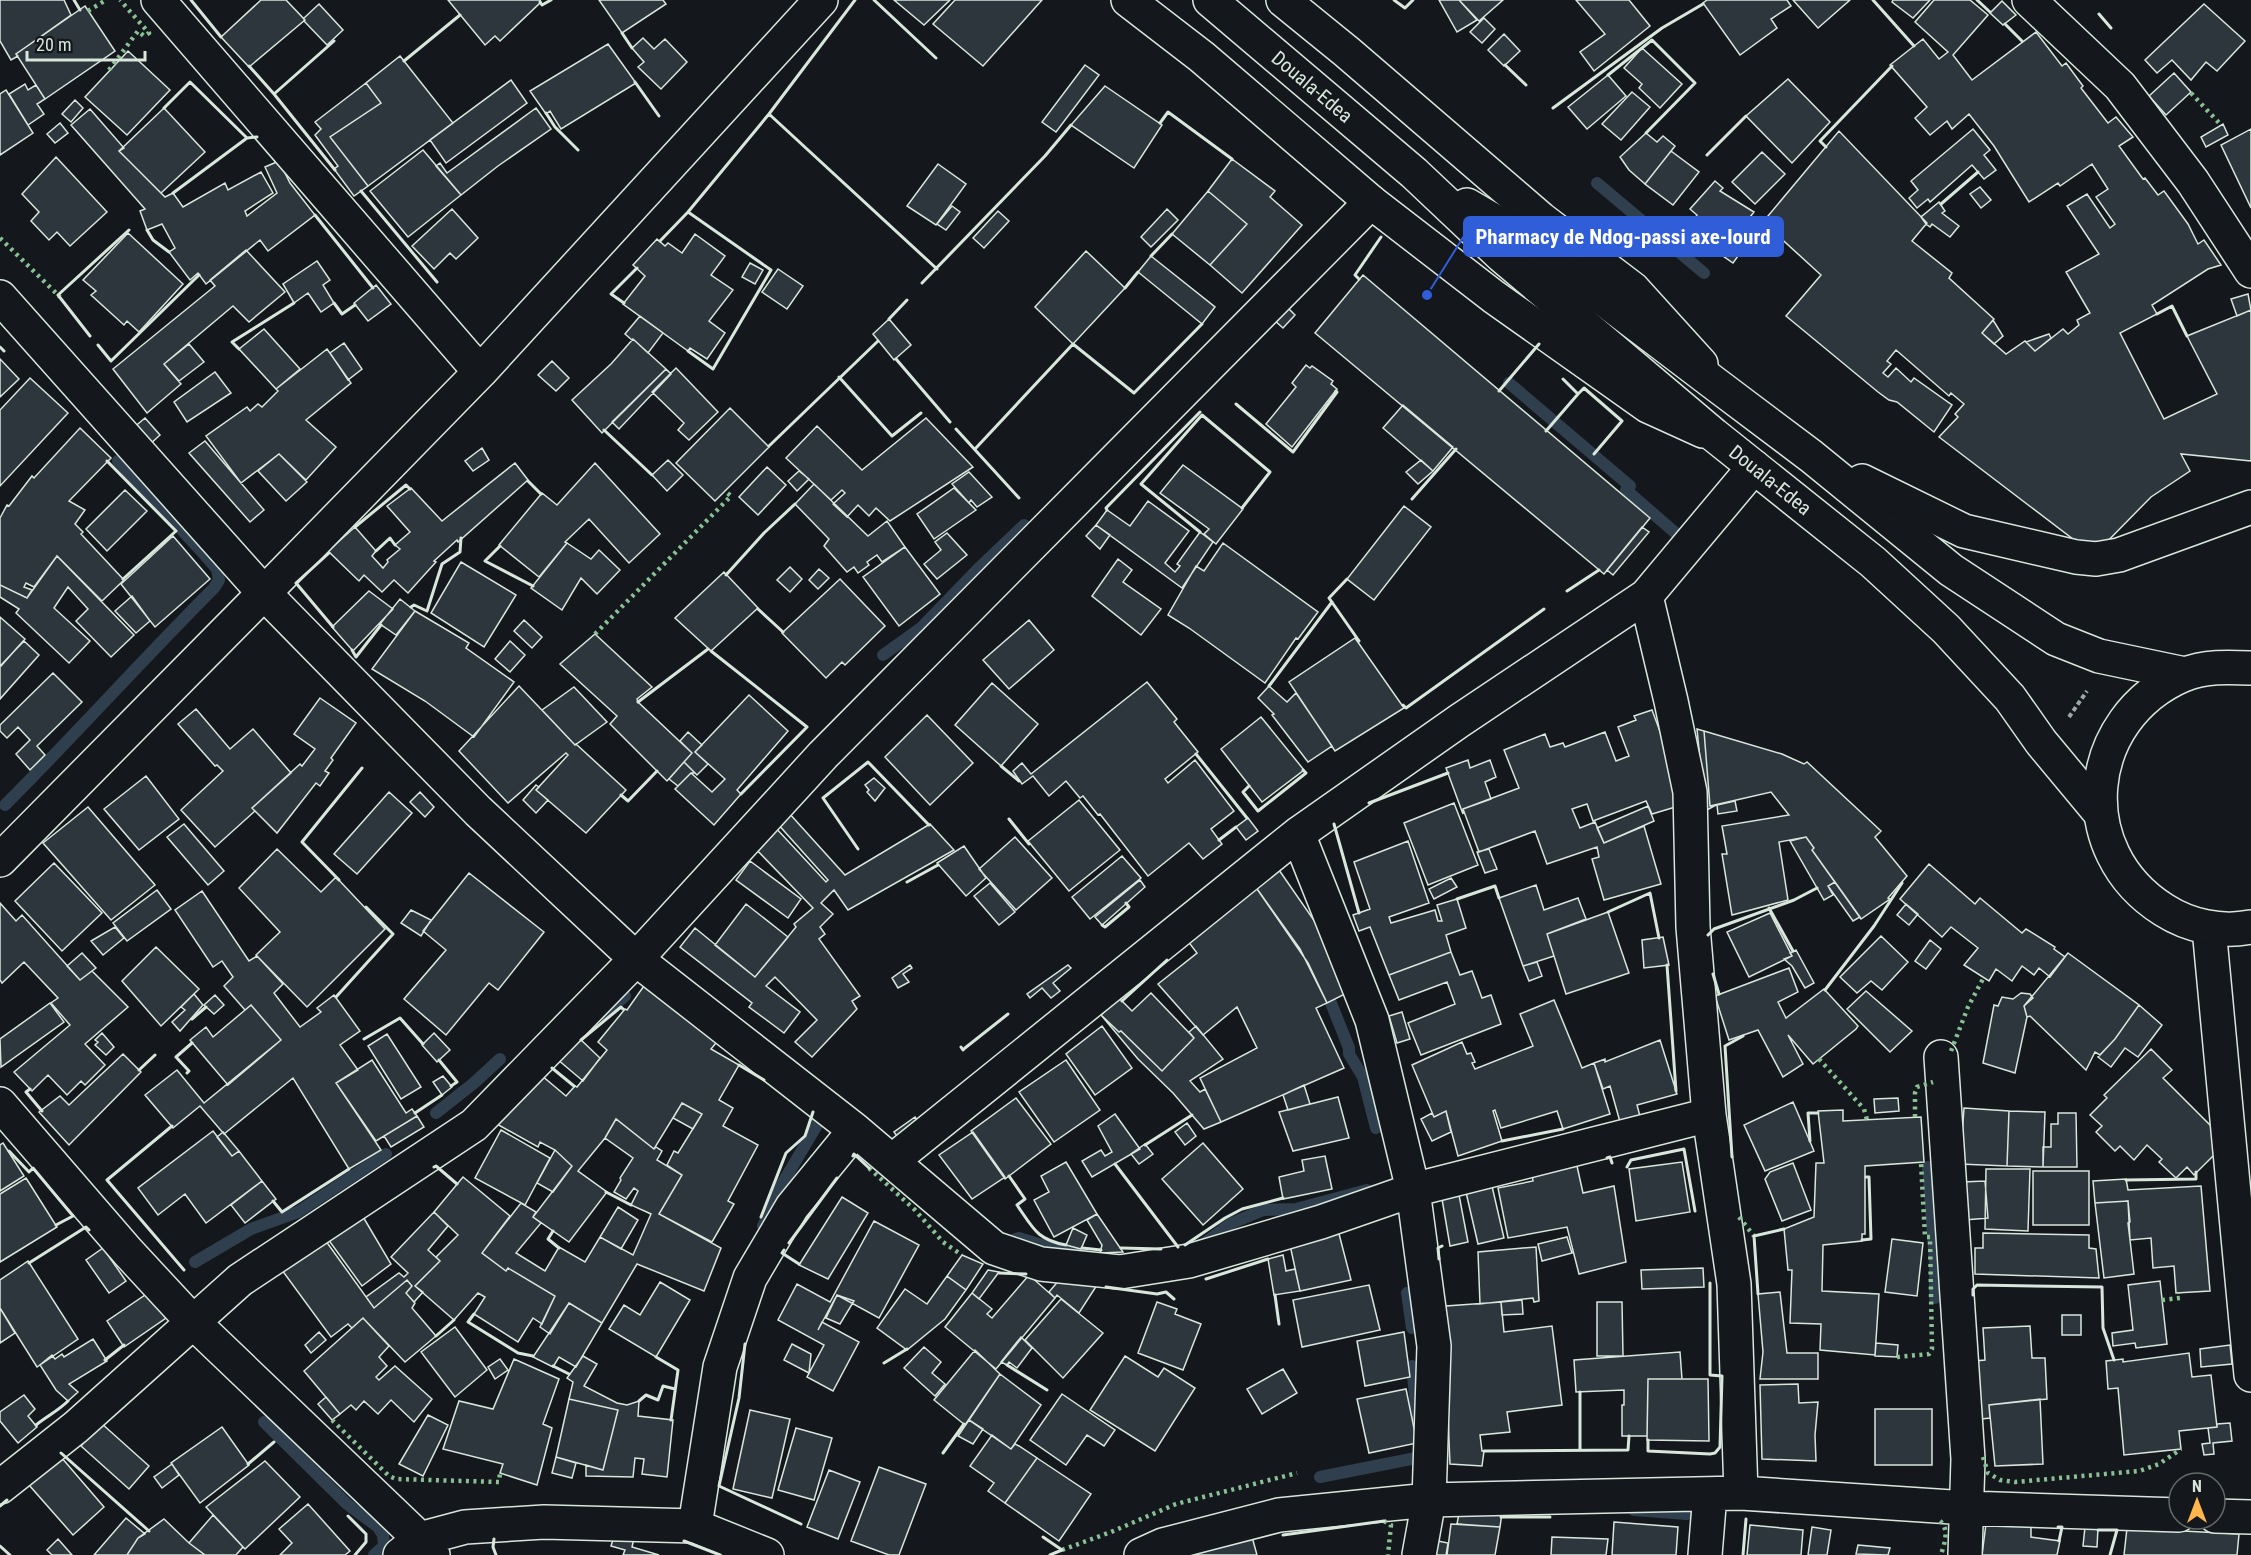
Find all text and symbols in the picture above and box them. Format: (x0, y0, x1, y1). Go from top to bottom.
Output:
scale bar (27, 24, 146, 62)
text: 20 m (36, 34, 71, 55)
street label: Douala-Edea (1267, 46, 1358, 128)
callout: Pharmacy de Ndog-passi axe-lourd (1464, 217, 1783, 256)
text: Pharmacy de Ndog-passi axe-lourd (1475, 225, 1771, 249)
street label: Douala-Edea (1724, 440, 1816, 520)
north arrow (2167, 1471, 2227, 1531)
text: N (2192, 1477, 2202, 1496)

